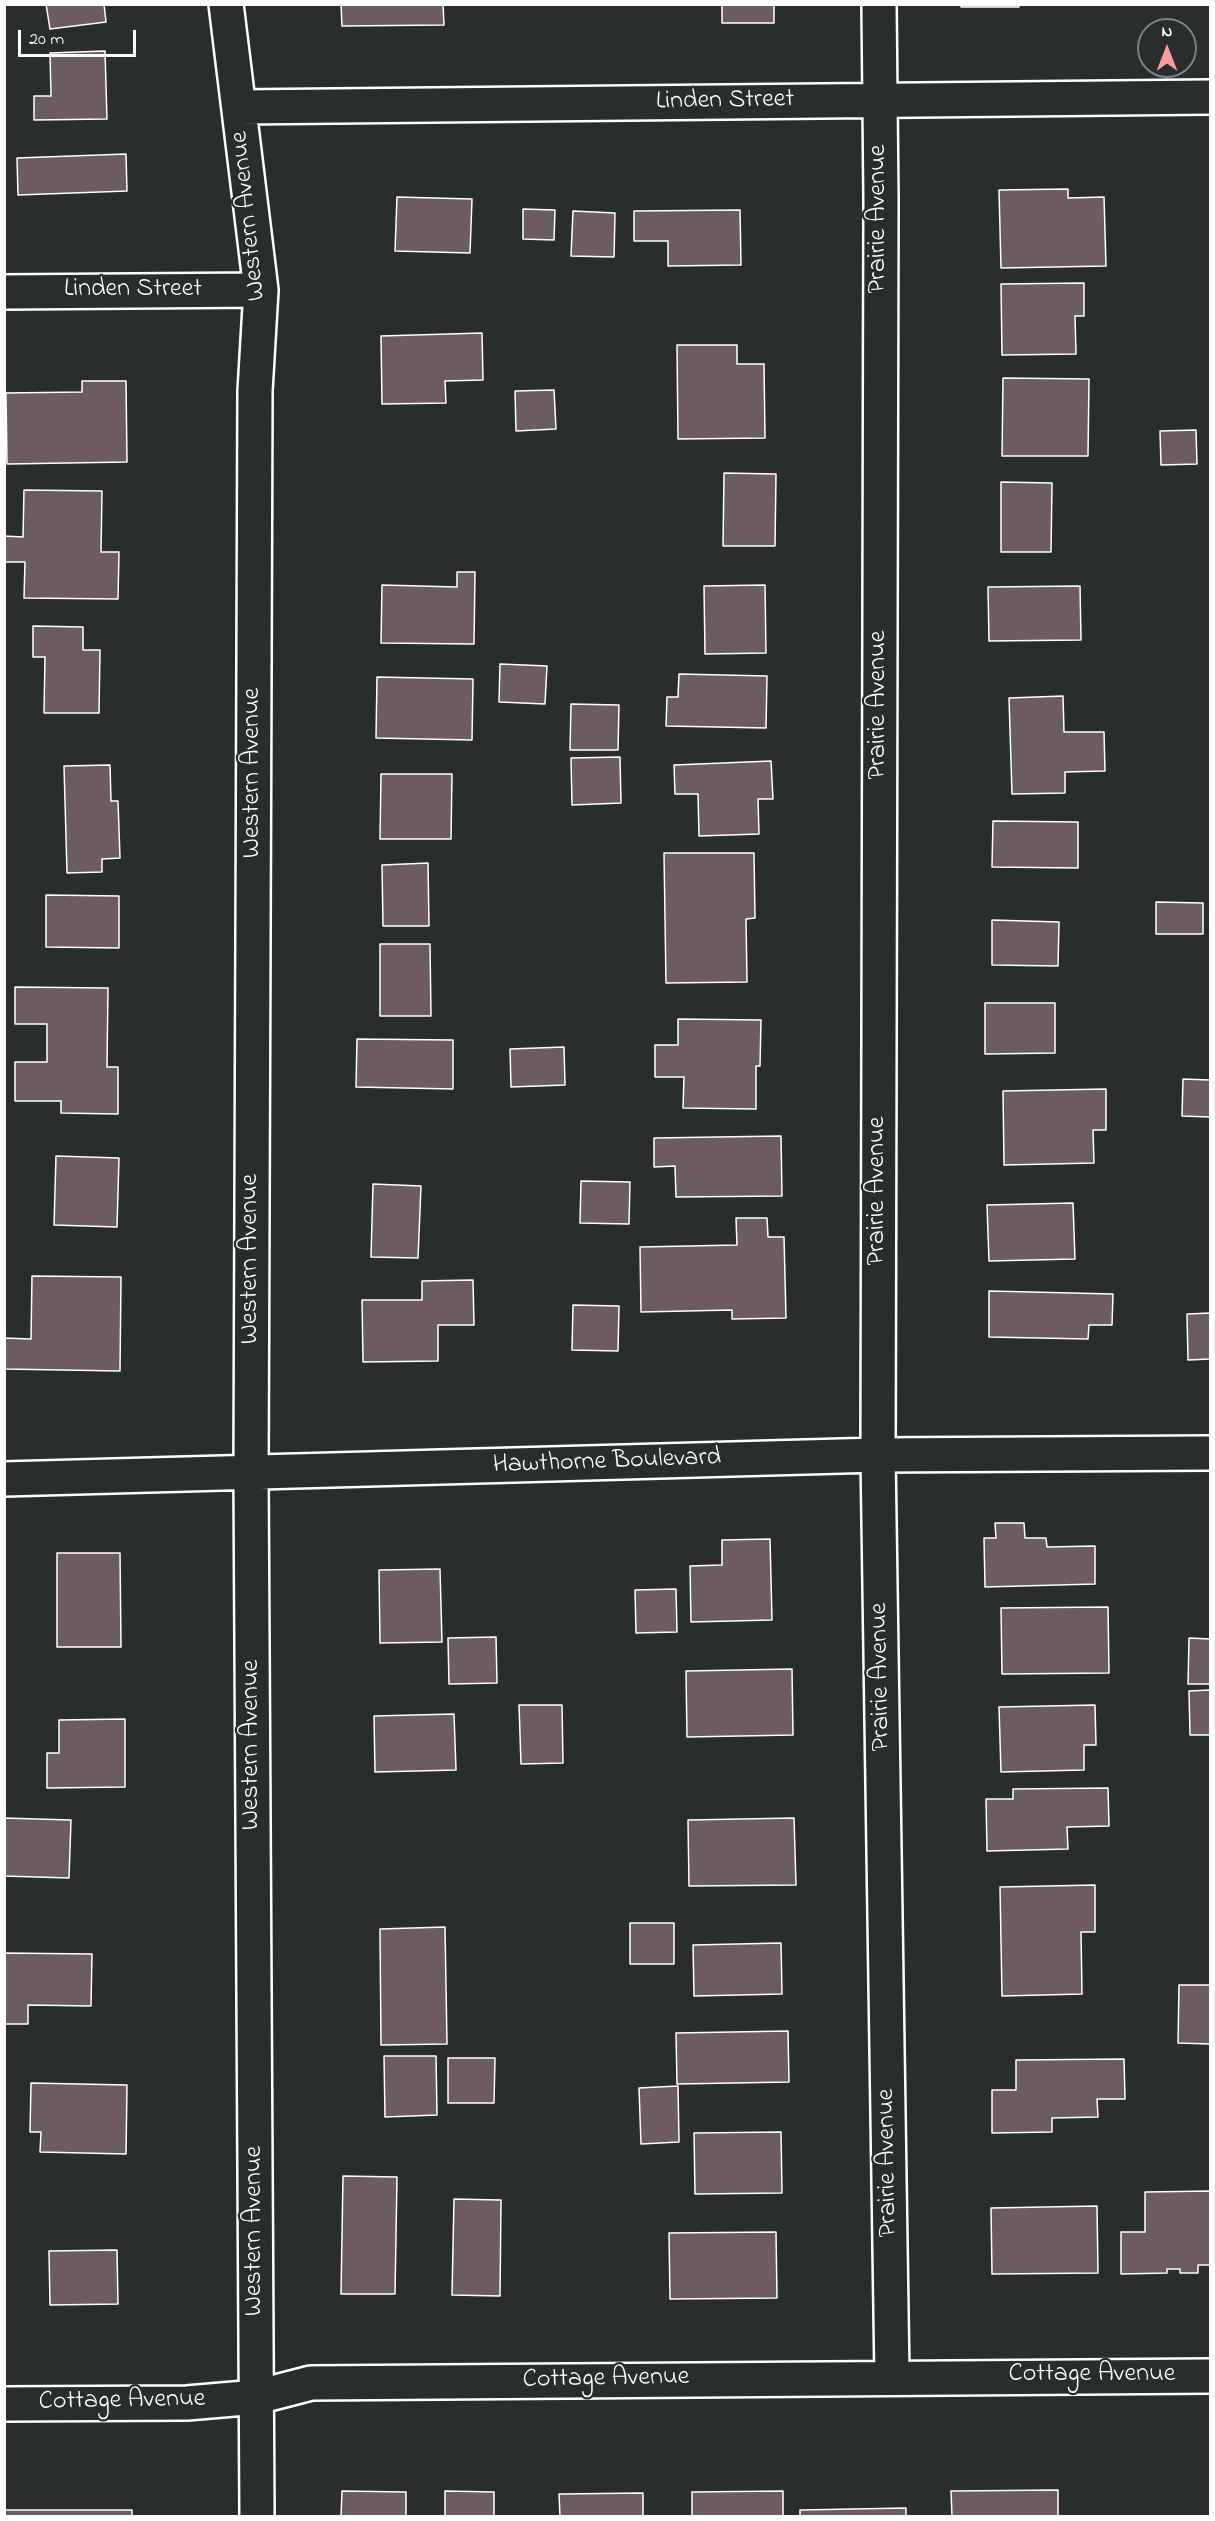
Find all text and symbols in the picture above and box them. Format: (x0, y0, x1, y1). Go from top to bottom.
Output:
scale bar (21, 18, 140, 56)
north arrow (1137, 18, 1197, 78)
text: N (1162, 20, 1172, 44)
text: 20 m (29, 27, 64, 53)
street label: Linden Street (656, 85, 794, 119)
street label: Western Avenue (226, 130, 274, 302)
street label: Prairie Avenue (864, 145, 896, 293)
street label: Linden Street (64, 275, 202, 307)
street label: Prairie Avenue (864, 631, 896, 779)
street label: Western Avenue (238, 688, 270, 858)
street label: Prairie Avenue (863, 1117, 895, 1265)
street label: Western Avenue (236, 1174, 268, 1344)
street label: Hawthorne Boulevard (492, 1443, 722, 1483)
street label: Prairie Avenue (865, 1602, 899, 1752)
street label: Western Avenue (237, 1660, 269, 1830)
street label: Prairie Avenue (872, 2088, 906, 2238)
street label: Western Avenue (240, 2146, 272, 2316)
street label: Cottage Avenue (1009, 2360, 1175, 2392)
street label: Cottage Avenue (522, 2363, 690, 2397)
street label: Cottage Avenue (38, 2385, 206, 2419)

